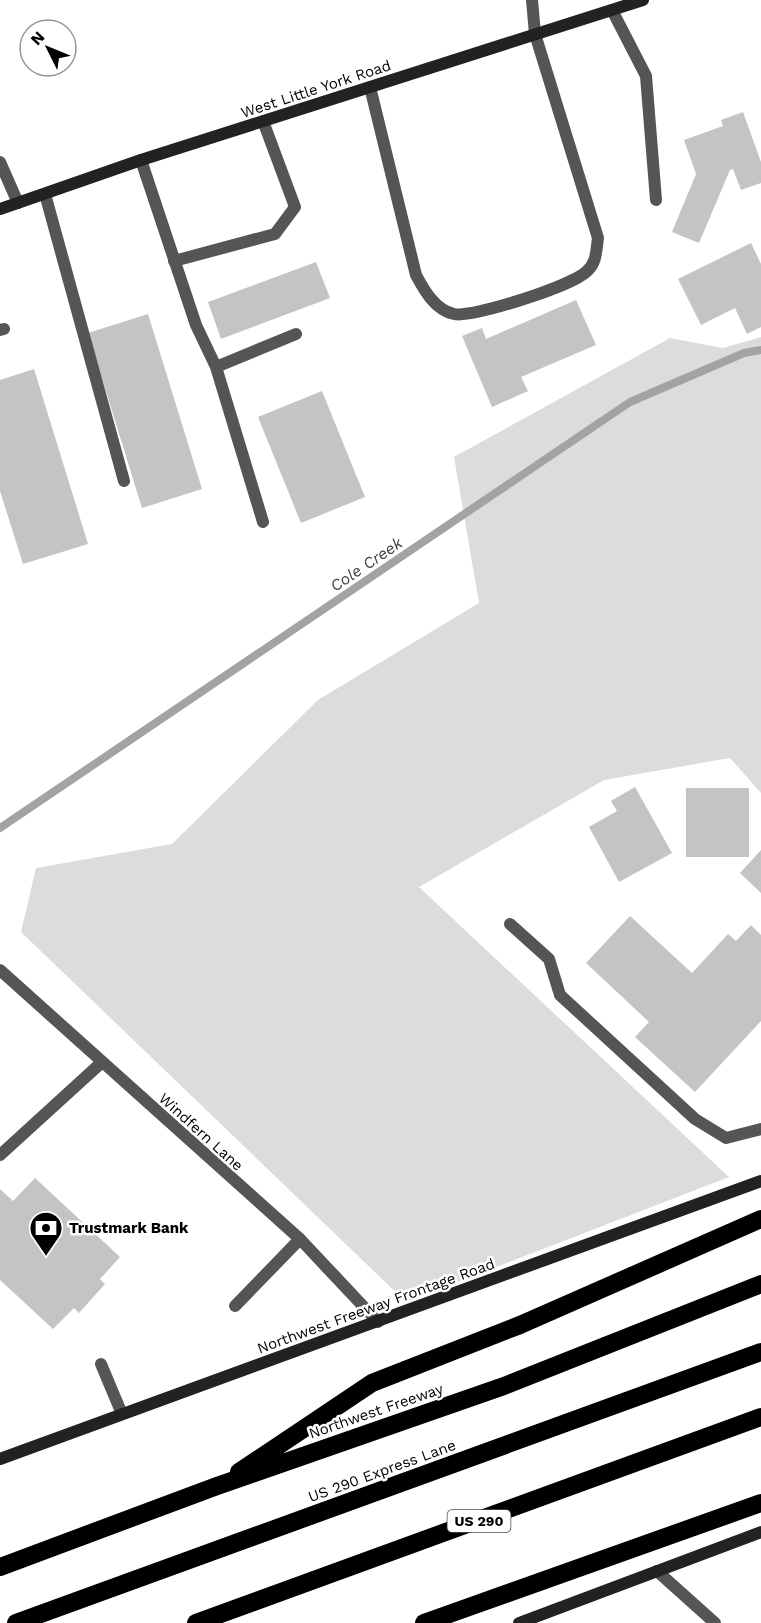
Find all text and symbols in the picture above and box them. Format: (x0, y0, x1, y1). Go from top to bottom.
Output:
north arrow (18, 18, 78, 78)
text: N (26, 27, 48, 49)
street label: West Little York Road (239, 56, 393, 122)
water label: Cole Creek (327, 533, 407, 596)
street label: Windfern Lane (155, 1089, 247, 1175)
bank icon: Trustmark Bank (28, 1210, 64, 1257)
place label: Trustmark Bank (69, 1219, 189, 1237)
street label: Northwest Freeway Frontage Road (255, 1255, 497, 1357)
street label: Northwest Freeway (306, 1379, 446, 1442)
street label: US 290 Express Lane (306, 1436, 458, 1506)
road number: US 290 (448, 1510, 510, 1532)

